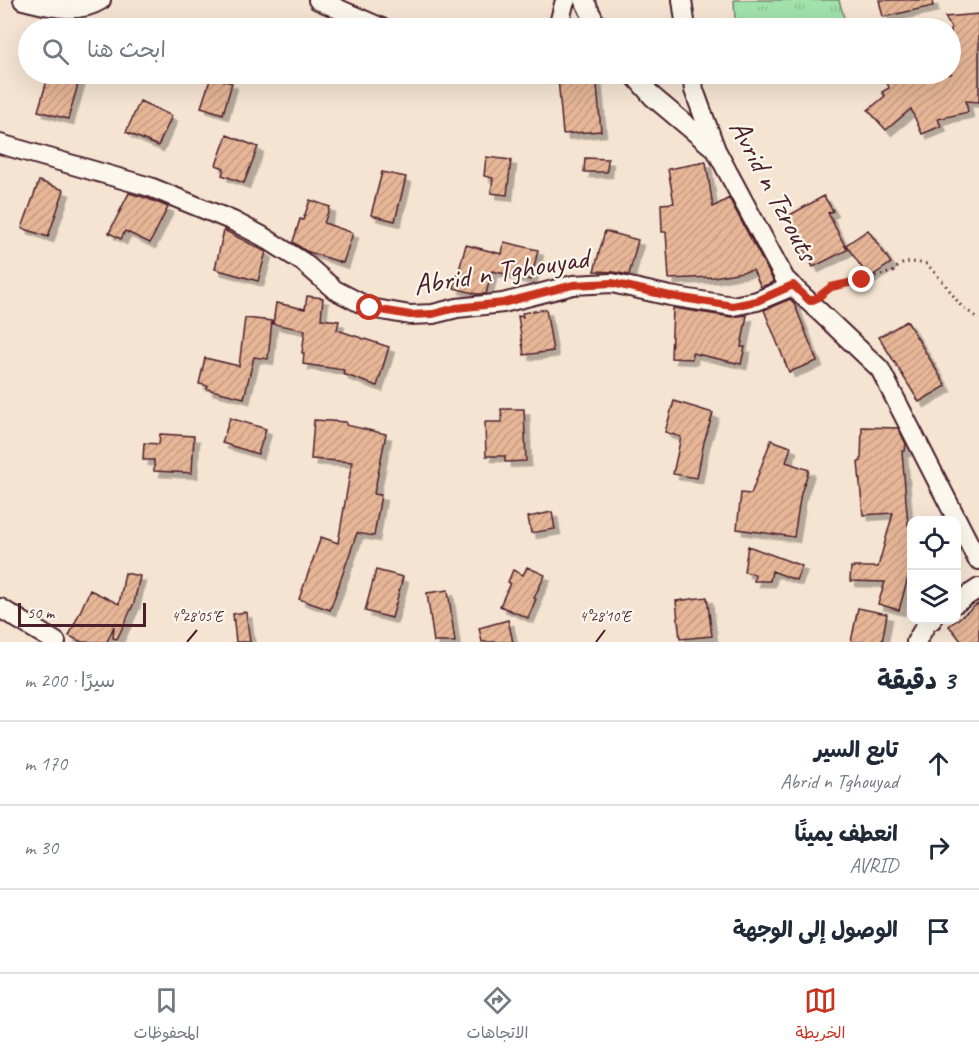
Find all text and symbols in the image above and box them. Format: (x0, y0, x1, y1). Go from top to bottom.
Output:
search box (18, 18, 961, 84)
icon: search (39, 35, 72, 68)
text: ابحث هنا (87, 36, 166, 64)
street label: Avrid n Tzrouts (721, 113, 828, 270)
street label: Abrid n Tghouyad (411, 238, 595, 304)
route end (848, 266, 874, 292)
route start (356, 294, 382, 320)
map controls (907, 516, 961, 624)
button: locate (907, 516, 961, 570)
button: layers (907, 570, 961, 624)
scale bar (18, 600, 146, 628)
text: 50 m (27, 603, 54, 623)
text: 4°28'05"E (171, 607, 225, 626)
text: 4°28'10"E (579, 607, 633, 626)
text: 3 دقيقة (877, 664, 955, 697)
text: سيرًا · 200 m (24, 668, 115, 693)
text: تابع السير (814, 736, 898, 764)
icon: ahead (922, 747, 955, 780)
text: 170 m (24, 751, 67, 776)
text: Abrid n Tghouyad (780, 769, 898, 794)
text: انعطف يمينًا (794, 820, 898, 848)
icon: right (922, 831, 955, 864)
text: 30 m (24, 835, 58, 860)
text: AVRID (849, 853, 898, 878)
icon: arrive (922, 915, 955, 948)
text: الوصول إلى الوجهة (733, 916, 898, 944)
tab: المحفوظات (134, 984, 199, 1047)
tab: الاتجاهات (467, 984, 528, 1047)
tab: الخريطة (796, 984, 845, 1047)

